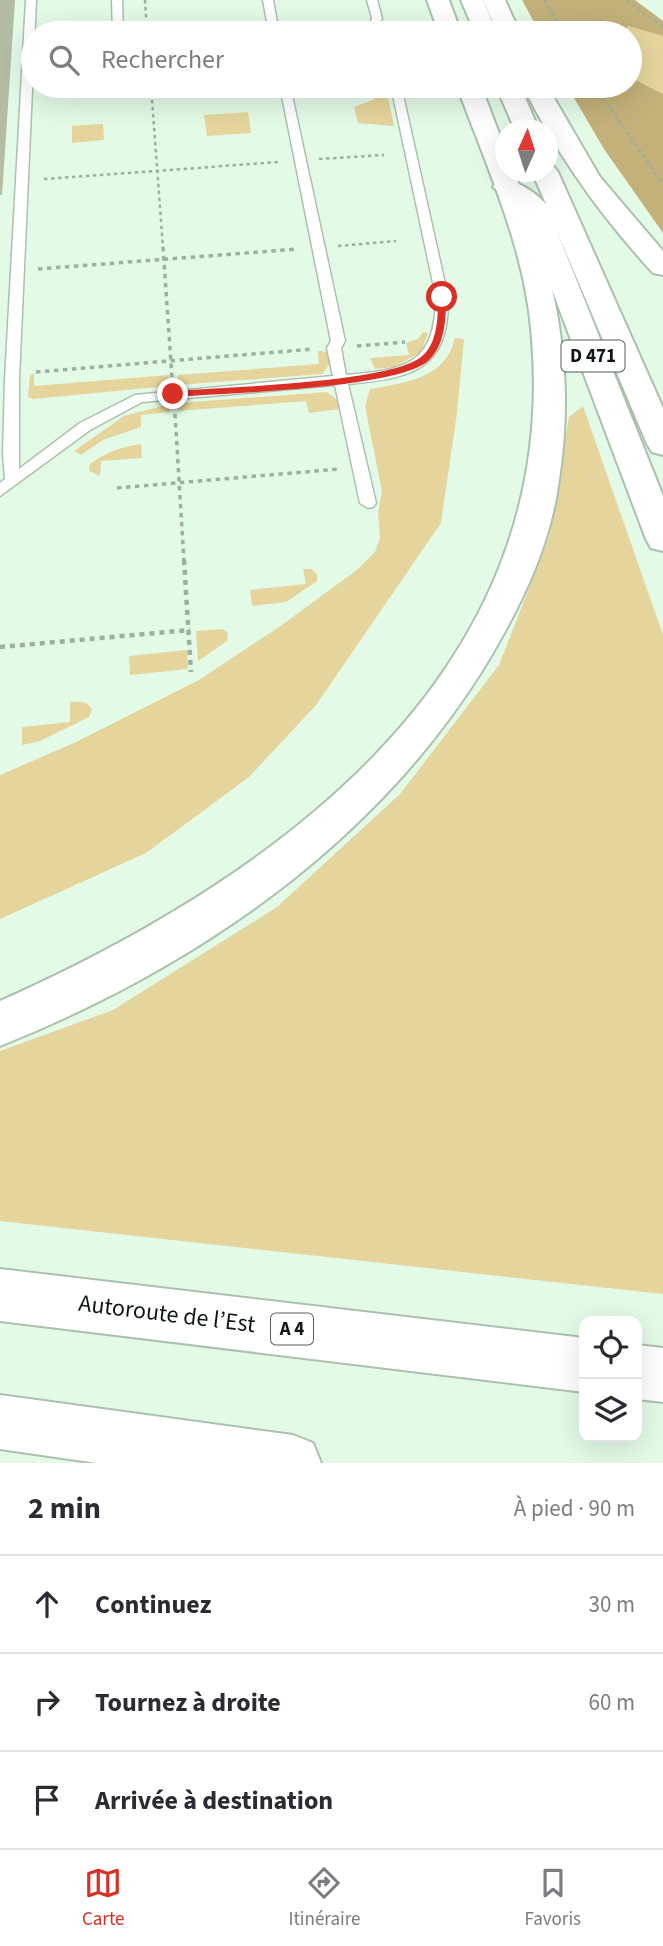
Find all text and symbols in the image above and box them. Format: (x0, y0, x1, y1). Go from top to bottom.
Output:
search box (21, 21, 642, 98)
icon: search (45, 41, 83, 79)
text: Rechercher (101, 41, 224, 78)
north arrow (495, 119, 558, 182)
route start (426, 281, 457, 312)
road number: D 471 (562, 340, 624, 372)
route end (157, 378, 188, 409)
street label: Autoroute de l’Est (77, 1286, 257, 1342)
road number: A 4 (271, 1314, 313, 1344)
map controls (579, 1316, 642, 1442)
button: locate (579, 1316, 642, 1379)
button: layers (579, 1379, 642, 1442)
text: 2 min (28, 1487, 101, 1530)
text: À pied · 90 m (514, 1492, 635, 1525)
icon: ahead (28, 1585, 66, 1623)
text: Continuez (95, 1586, 211, 1623)
text: 30 m (588, 1588, 635, 1621)
icon: right (28, 1683, 66, 1721)
text: Tournez à droite (95, 1684, 281, 1721)
text: 60 m (588, 1686, 635, 1719)
icon: arrive (28, 1781, 66, 1819)
text: Arrivée à destination (95, 1782, 333, 1819)
tab: Carte (82, 1864, 125, 1933)
tab: Itinéraire (288, 1864, 361, 1933)
tab: Favoris (524, 1864, 581, 1933)

